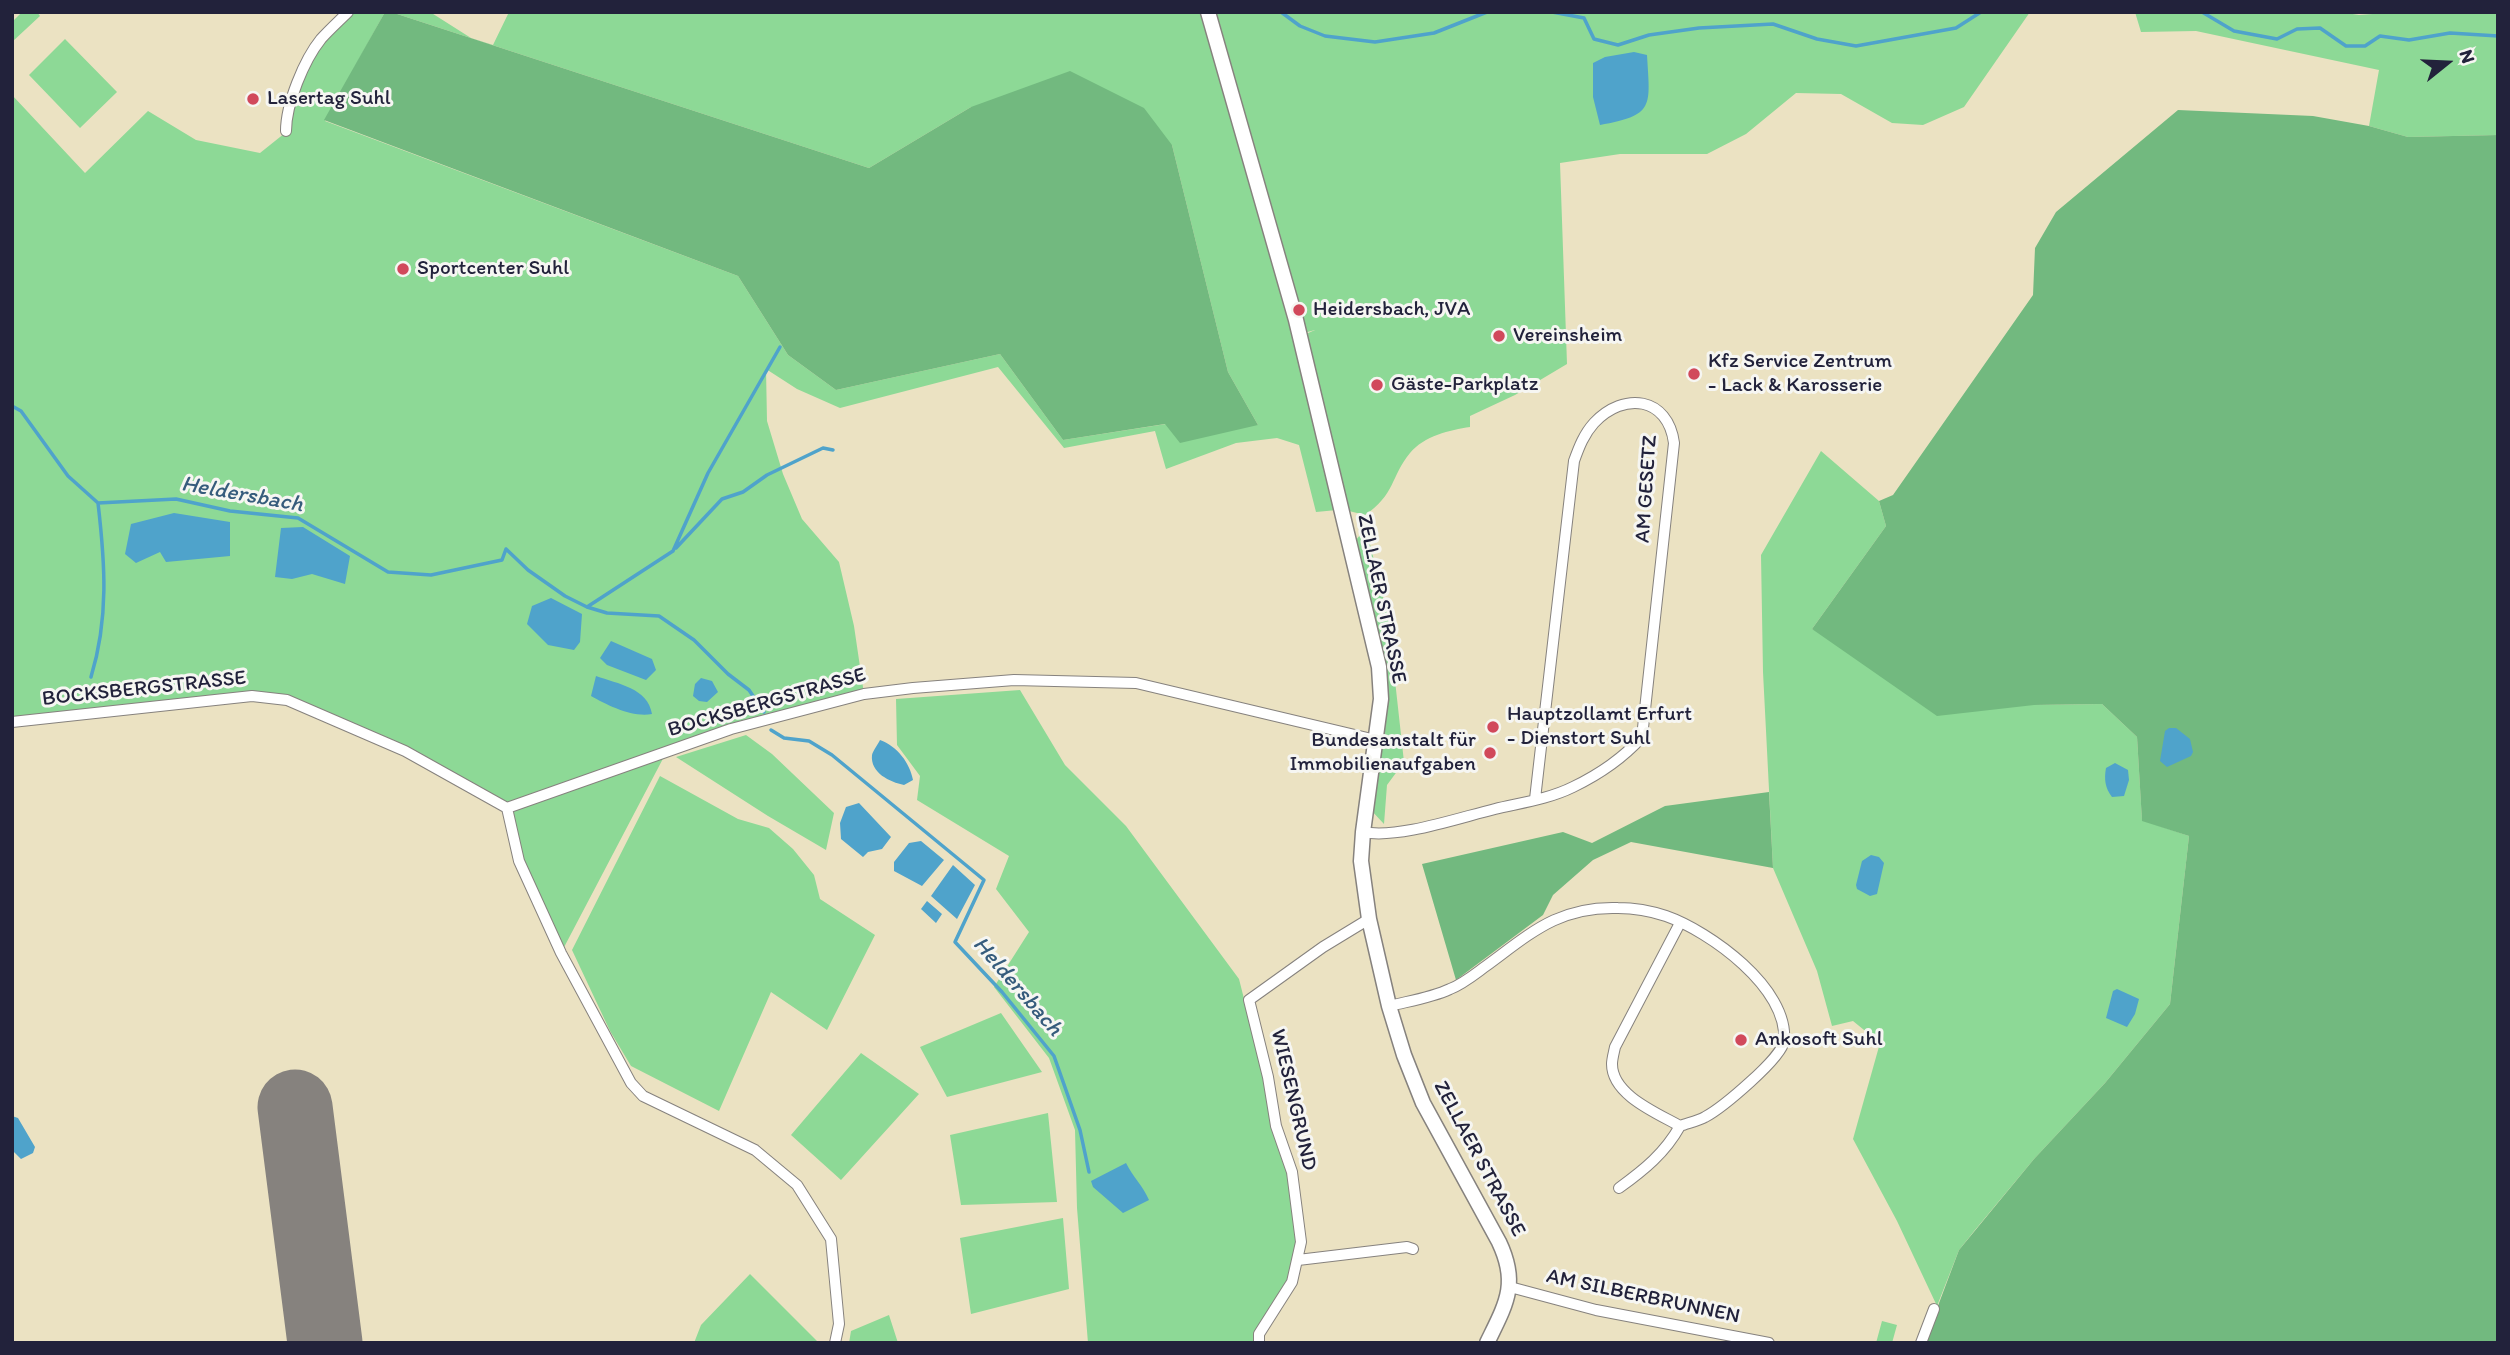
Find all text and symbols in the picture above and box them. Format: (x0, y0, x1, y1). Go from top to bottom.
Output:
north arrow (2412, 28, 2482, 98)
text: N (2455, 47, 2480, 66)
place label: Lasertag Suhl (267, 86, 391, 112)
marker: Lasertag Suhl (245, 91, 261, 107)
place label: Sportcenter Suhl (417, 256, 569, 282)
marker: Sportcenter Suhl (395, 261, 411, 277)
place label: Heidersbach, JVA (1313, 297, 1470, 323)
marker: Heidersbach, JVA (1291, 302, 1307, 318)
place label: Vereinsheim (1513, 323, 1622, 349)
marker: Vereinsheim (1491, 328, 1507, 344)
place label: Kfz Service Zentrum - Lack & Karosserie (1708, 349, 1892, 399)
marker: Kfz Service Zentrum - Lack & Karosserie (1686, 366, 1702, 382)
place label: Gäste-Parkplatz (1391, 372, 1538, 398)
marker: Gäste-Parkplatz (1369, 377, 1385, 393)
street label: AM GESETZ (1631, 434, 1663, 544)
water label: Heldersbach (179, 471, 305, 519)
street label: ZELLAER STRASSE (1351, 512, 1411, 686)
street label: BOCKSBERGSTRASSE (665, 663, 869, 743)
street label: BOCKSBERGSTRASSE (41, 666, 247, 712)
place label: Hauptzollamt Erfurt - Dienstort Suhl (1507, 702, 1692, 752)
marker: Hauptzollamt Erfurt - Dienstort Suhl (1485, 719, 1501, 735)
place label: Bundesanstalt für Immobilienaufgaben (1290, 728, 1476, 778)
marker: Bundesanstalt für Immobilienaufgaben (1482, 745, 1498, 761)
water label: Heldersbach (966, 932, 1068, 1042)
street label: WIESENGRUND (1264, 1027, 1322, 1173)
place label: Ankosoft Suhl (1755, 1027, 1883, 1053)
marker: Ankosoft Suhl (1733, 1032, 1749, 1048)
street label: ZELLAER STRASSE (1427, 1077, 1531, 1241)
street label: AM SILBERBRUNNEN (1544, 1264, 1742, 1330)

